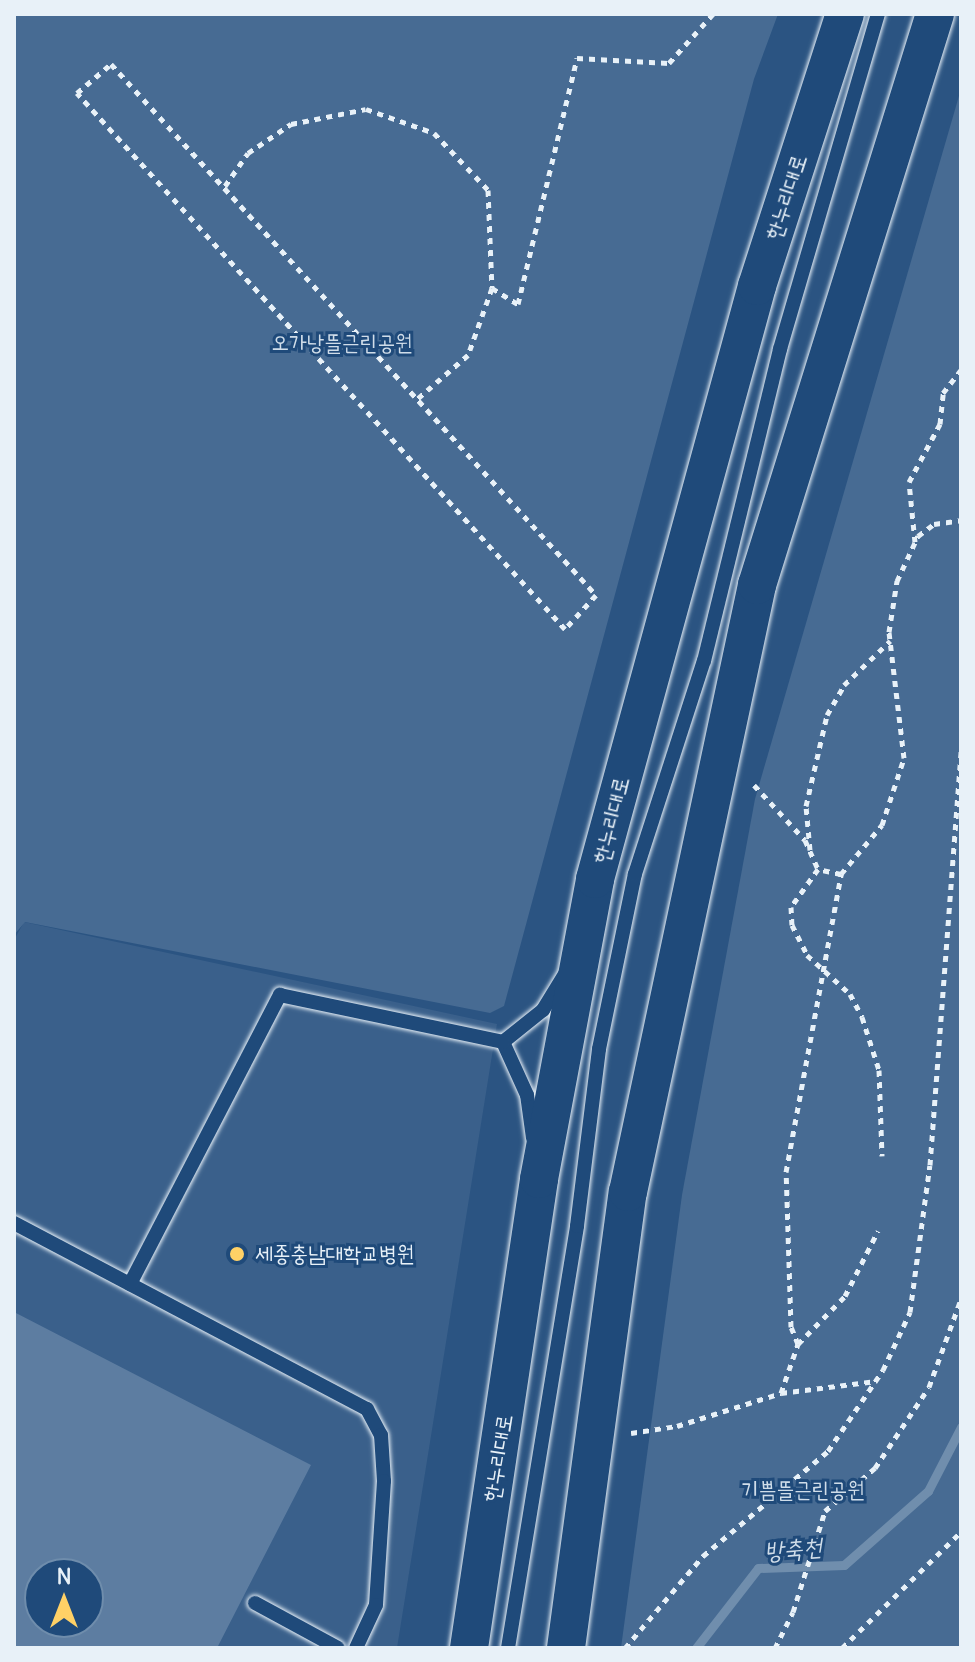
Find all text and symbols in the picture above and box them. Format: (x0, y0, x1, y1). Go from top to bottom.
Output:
street label: 한누리대로 (760, 151, 812, 243)
park label: 오가낭뜰근린공원 (271, 330, 413, 356)
street label: 한누리대로 (587, 774, 635, 866)
place label: 세종충남대학교병원 (255, 1241, 414, 1267)
marker: 세종충남대학교병원 (226, 1243, 248, 1265)
street label: 한누리대로 (478, 1412, 518, 1504)
park label: 기쁨뜰근린공원 (741, 1477, 865, 1503)
water label: 방축천 (763, 1532, 823, 1566)
north arrow (24, 1558, 104, 1638)
text: N (56, 1562, 72, 1590)

